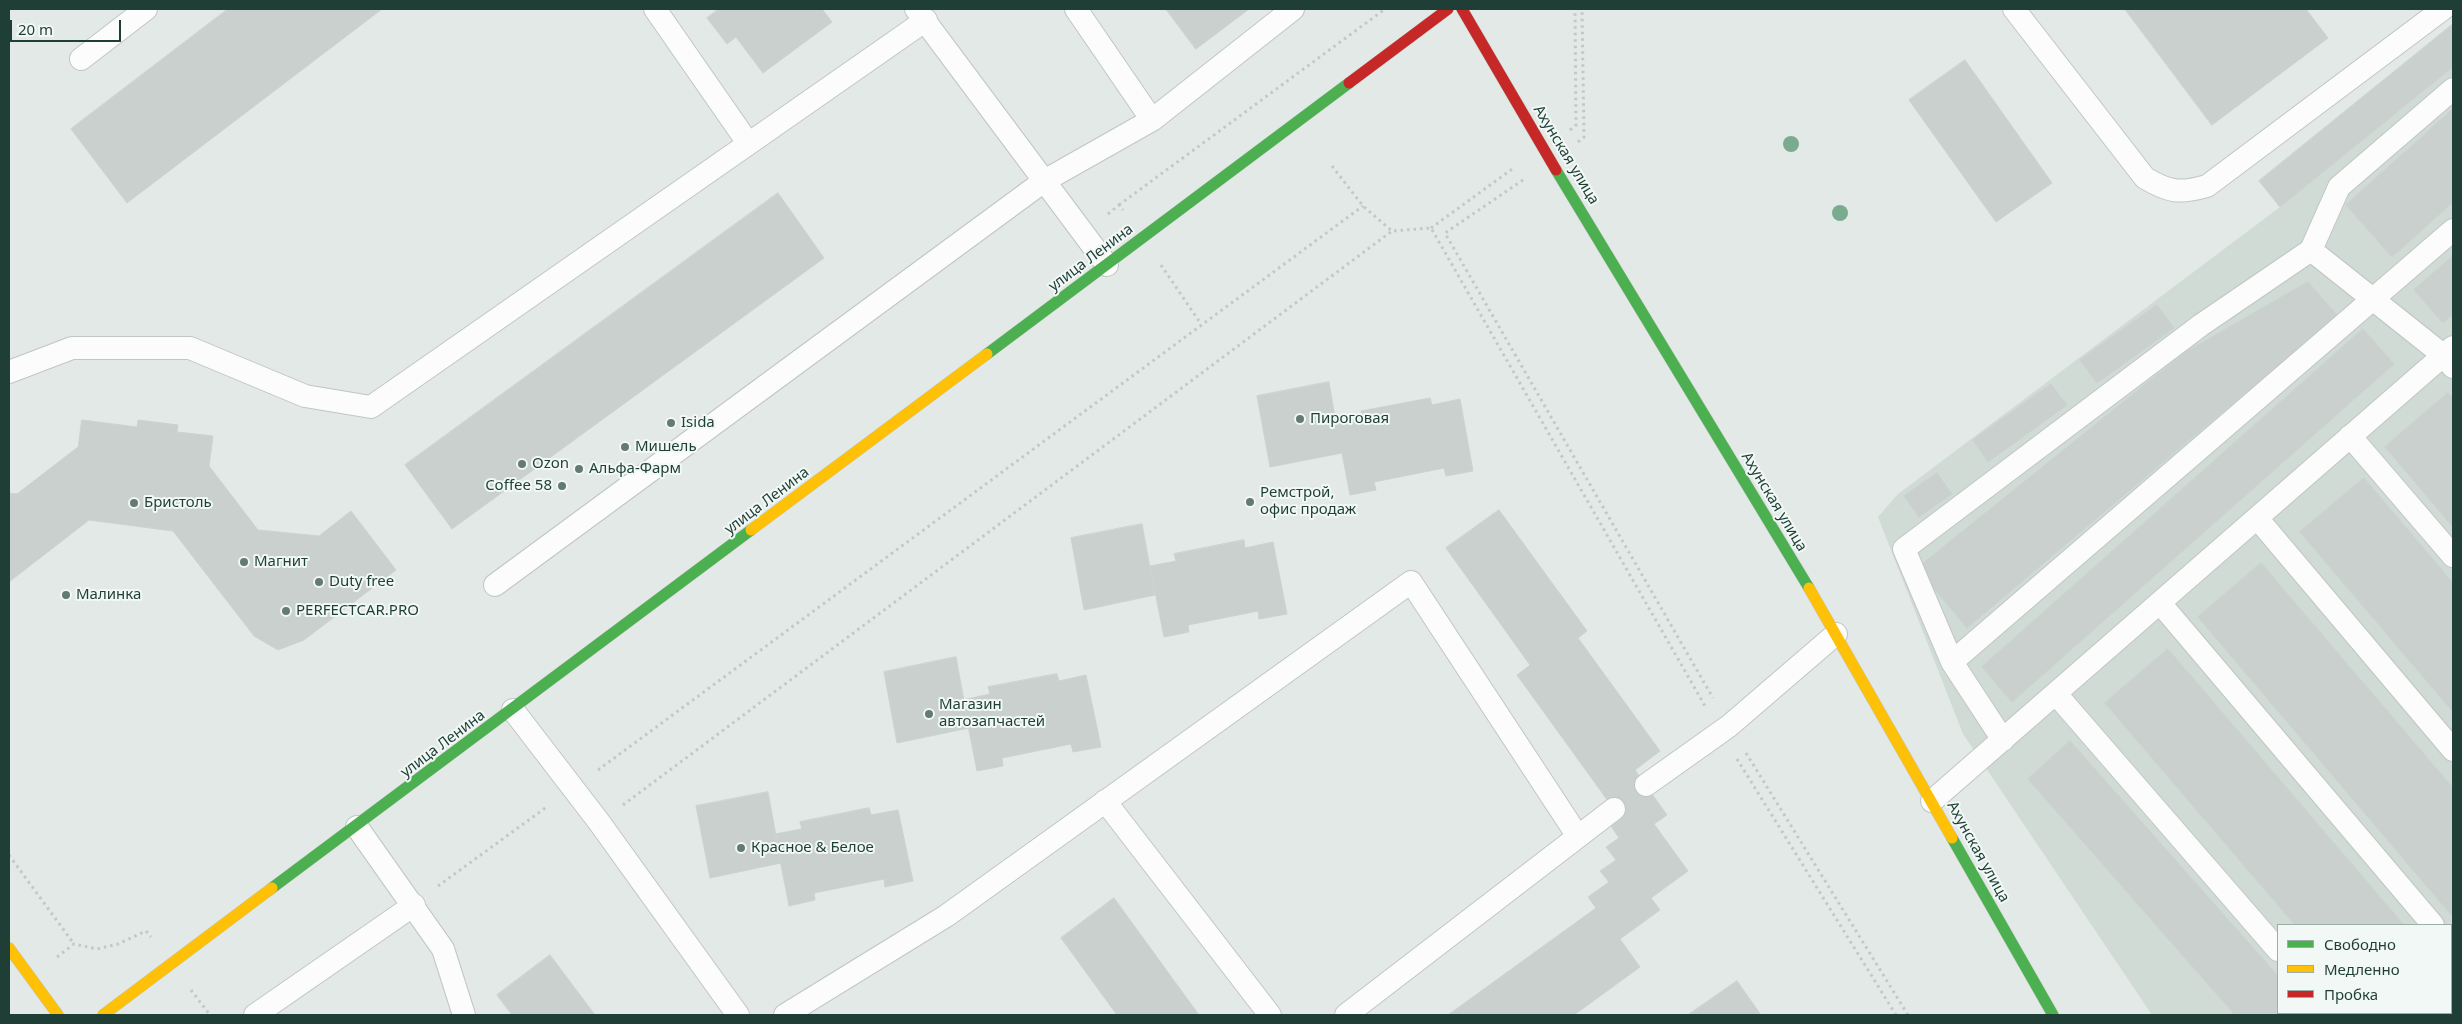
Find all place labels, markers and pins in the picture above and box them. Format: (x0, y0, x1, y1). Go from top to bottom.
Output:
place label: Пироговая (1310, 410, 1389, 428)
marker: Пироговая (1294, 413, 1306, 425)
place label: Isida (681, 414, 715, 432)
marker: Isida (665, 417, 677, 429)
place label: Мишель (635, 438, 697, 456)
marker: Мишель (619, 441, 631, 453)
place label: Ozon (532, 455, 569, 473)
marker: Ozon (516, 458, 528, 470)
place label: Альфа-Фарм (589, 460, 681, 478)
marker: Альфа-Фарм (573, 463, 585, 475)
place label: Coffee 58 (485, 477, 552, 495)
marker: Coffee 58 (556, 480, 568, 492)
place label: Ремстрой, офис продаж (1260, 484, 1356, 519)
place label: Бристоль (144, 494, 212, 512)
marker: Ремстрой, офис продаж (1244, 496, 1256, 508)
marker: Бристоль (128, 497, 140, 509)
place label: Магнит (254, 553, 308, 571)
marker: Магнит (238, 556, 250, 568)
place label: Duty free (329, 573, 394, 591)
marker: Duty free (313, 576, 325, 588)
place label: Малинка (76, 586, 141, 604)
marker: Малинка (60, 589, 72, 601)
place label: PERFECTCAR.PRO (296, 602, 419, 620)
marker: PERFECTCAR.PRO (280, 605, 292, 617)
place label: Магазин автозапчастей (939, 696, 1045, 731)
marker: Магазин автозапчастей (923, 708, 935, 720)
place label: Красное & Белое (751, 839, 874, 857)
marker: Красное & Белое (735, 842, 747, 854)

